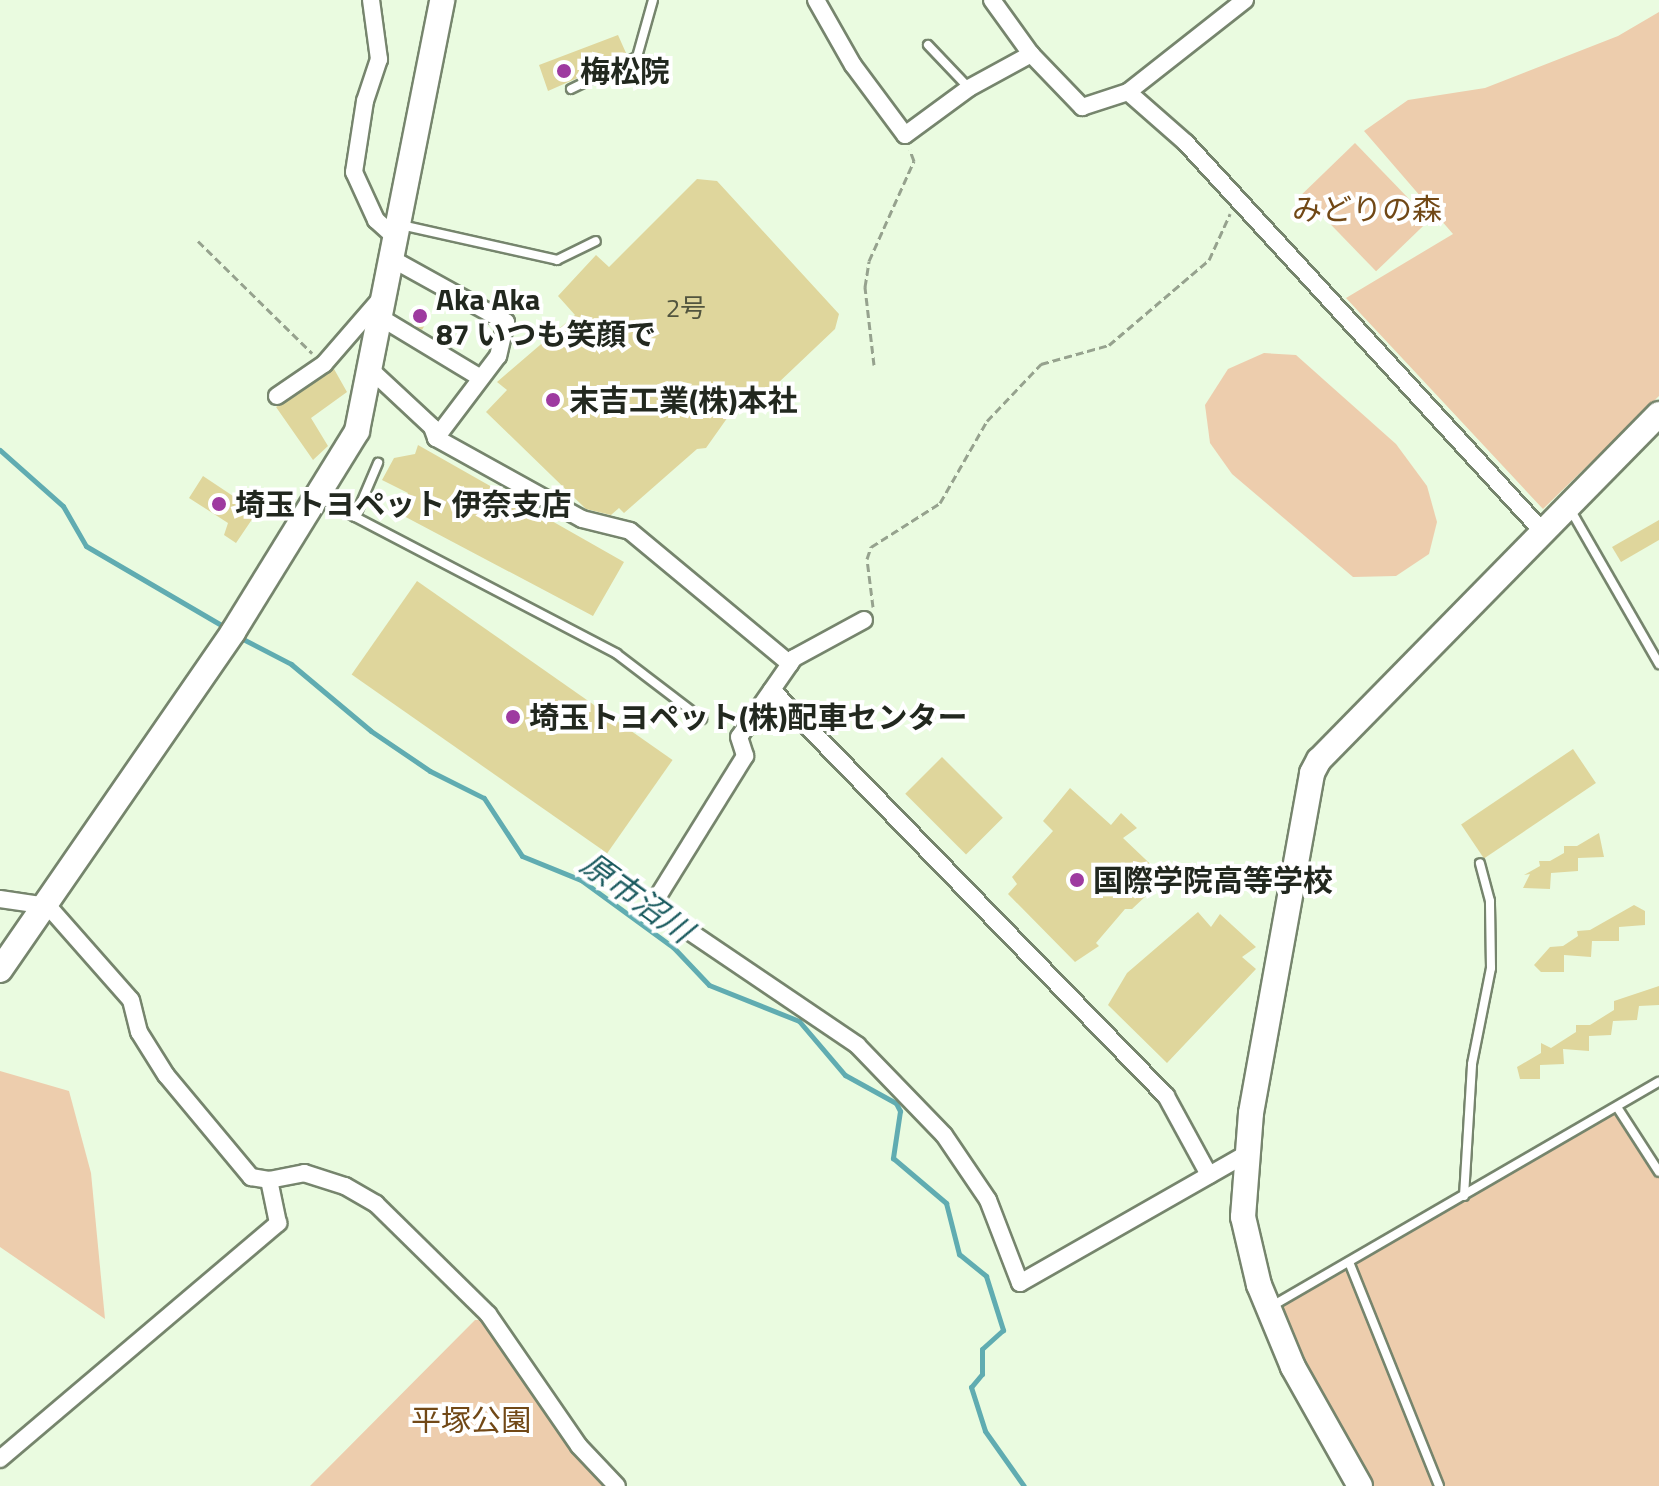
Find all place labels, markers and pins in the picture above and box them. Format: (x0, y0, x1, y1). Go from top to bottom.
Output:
place label: 梅松院 (580, 53, 670, 89)
marker: 梅松院 (555, 62, 573, 80)
place label: Aka Aka 87 いつも笑顔で (436, 281, 656, 352)
marker: Aka Aka 87 いつも笑顔で (411, 307, 429, 325)
place label: 末吉工業(株)本社 (569, 382, 797, 418)
marker: 末吉工業(株)本社 (544, 391, 562, 409)
place label: 埼玉トヨペット 伊奈支店 (235, 486, 572, 522)
marker: 埼玉トヨペット 伊奈支店 (210, 495, 228, 513)
place label: 埼玉トヨペット(株)配車センター (529, 699, 967, 735)
marker: 埼玉トヨペット(株)配車センター (504, 708, 522, 726)
place label: 国際学院高等学校 (1093, 862, 1333, 898)
marker: 国際学院高等学校 (1068, 871, 1086, 889)

